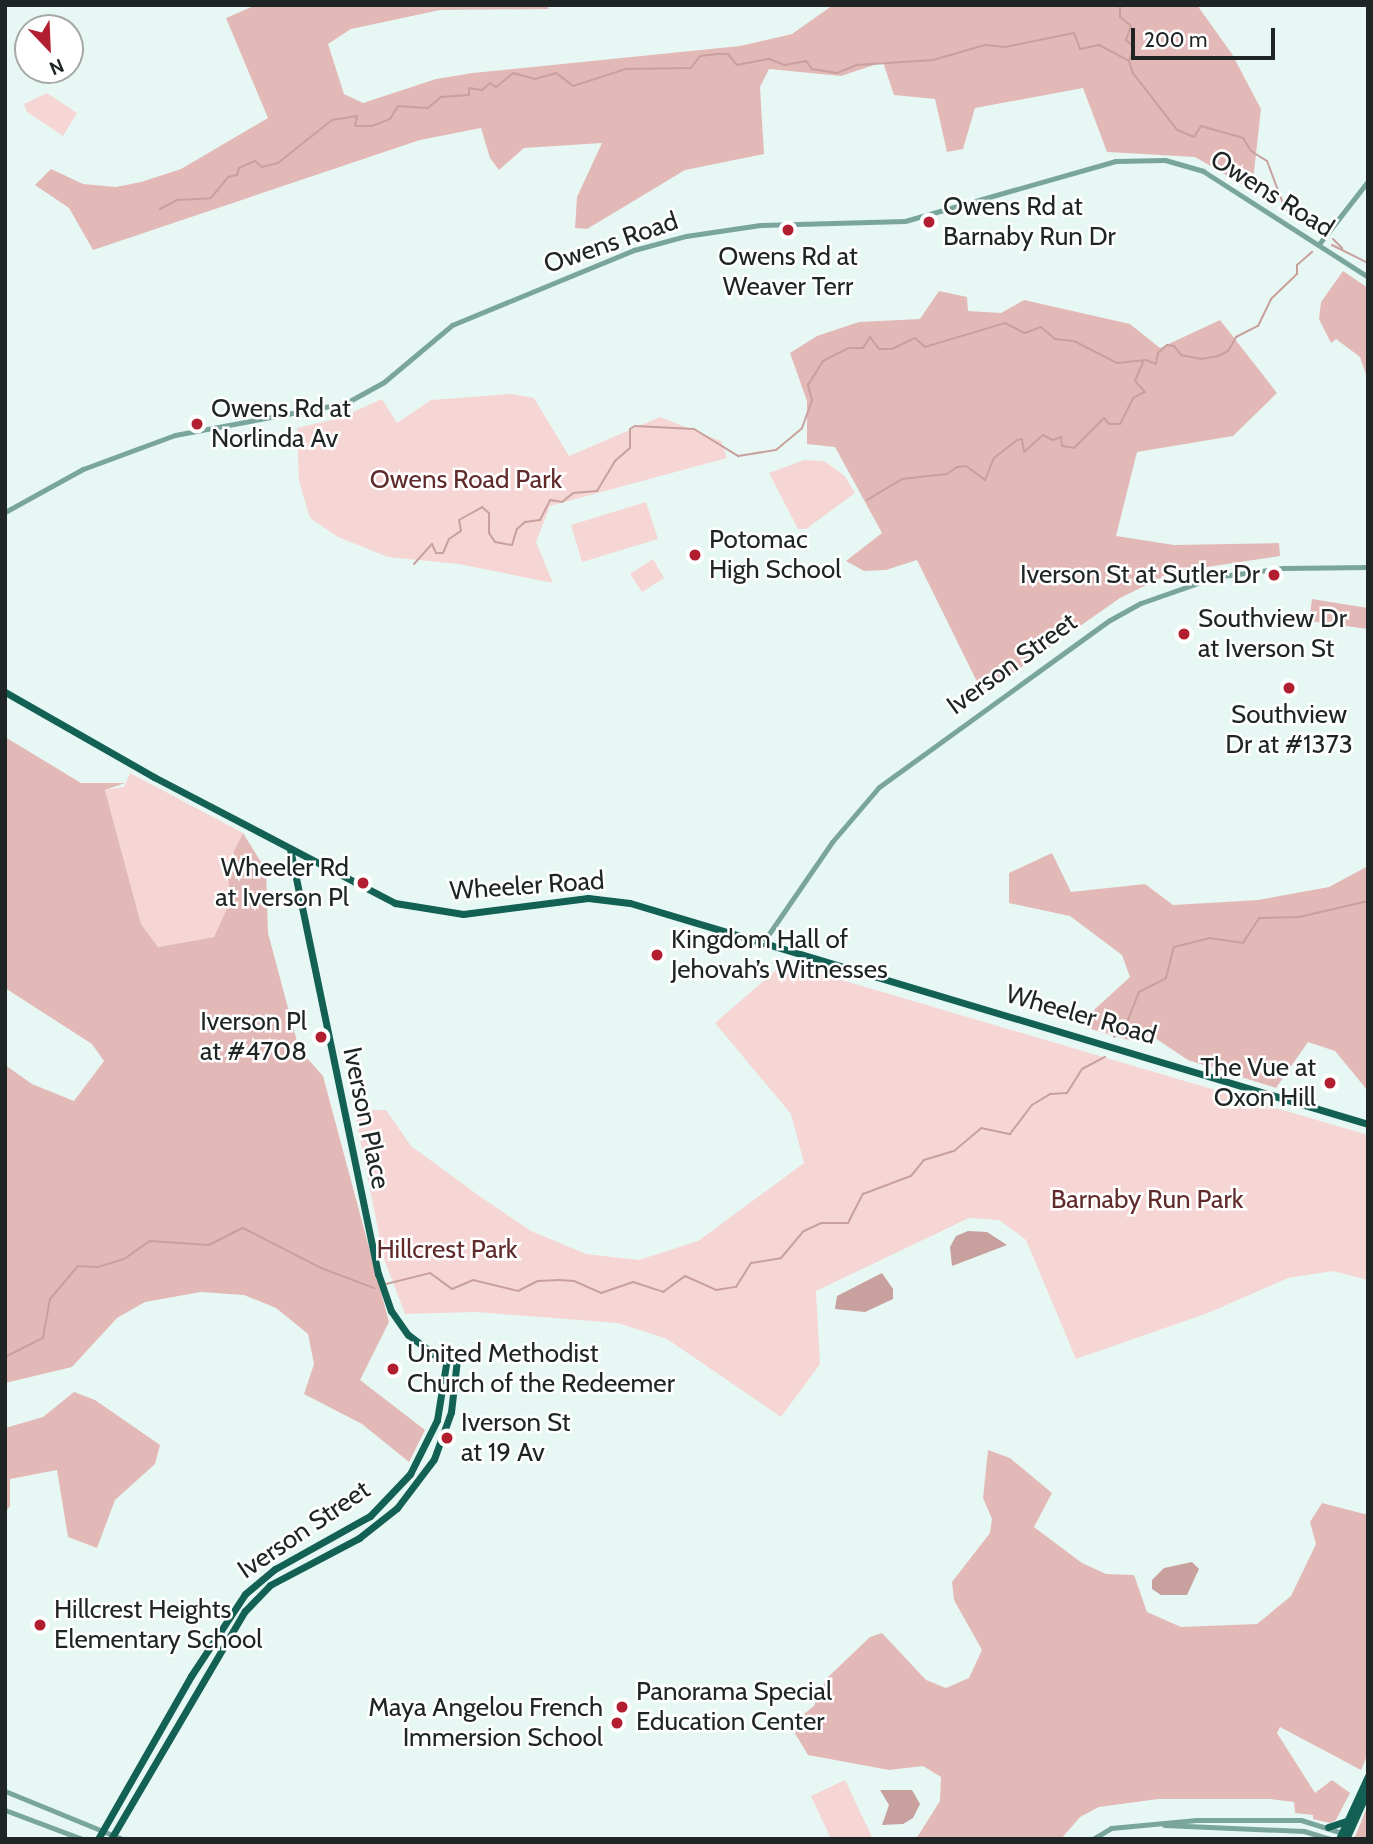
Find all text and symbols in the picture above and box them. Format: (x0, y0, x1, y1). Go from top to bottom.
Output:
north arrow (14, 14, 84, 84)
scale bar (1135, 14, 1278, 58)
text: 200 m (1144, 27, 1207, 52)
text: N (46, 54, 67, 80)
street label: Owens Road (1205, 144, 1339, 244)
place label: Owens Rd at Barnaby Run Dr (943, 191, 1116, 252)
street label: Owens Road (540, 206, 682, 280)
marker: Owens Rd at Barnaby Run Dr (921, 214, 937, 230)
marker: Owens Rd at Weaver Terr (780, 222, 796, 238)
place label: Owens Rd at Weaver Terr (718, 241, 858, 302)
place label: Owens Rd at Norlinda Av (211, 393, 351, 454)
marker: Owens Rd at Norlinda Av (189, 416, 205, 432)
park label: Owens Road Park (370, 464, 562, 496)
place label: Potomac High School (709, 524, 841, 586)
marker: Potomac High School (687, 547, 703, 563)
place label: Iverson St at Sutler Dr (1020, 559, 1260, 591)
marker: Iverson St at Sutler Dr (1266, 567, 1282, 583)
place label: Southview Dr at Iverson St (1198, 603, 1347, 664)
street label: Iverson Street (941, 606, 1083, 722)
marker: Southview Dr at Iverson St (1176, 626, 1192, 642)
marker: Southview Dr at #1373 (1281, 680, 1297, 696)
place label: Southview Dr at #1373 (1225, 699, 1353, 760)
place label: Wheeler Rd at Iverson Pl (215, 852, 349, 914)
street label: Wheeler Road (449, 865, 605, 907)
marker: Wheeler Rd at Iverson Pl (355, 875, 371, 891)
place label: Kingdom Hall of Jehovah’s Witnesses (671, 924, 888, 986)
marker: Kingdom Hall of Jehovah’s Witnesses (649, 947, 665, 963)
street label: Wheeler Road (1002, 979, 1160, 1051)
place label: Iverson Pl at #4708 (200, 1006, 307, 1068)
marker: Iverson Pl at #4708 (313, 1029, 329, 1045)
street label: Iverson Place (336, 1044, 396, 1192)
place label: The Vue at Oxon Hill (1200, 1052, 1316, 1114)
marker: The Vue at Oxon Hill (1322, 1075, 1338, 1091)
park label: Barnaby Run Park (1051, 1184, 1243, 1216)
park label: Hillcrest Park (377, 1234, 517, 1266)
place label: United Methodist Church of the Redeemer (407, 1338, 675, 1400)
marker: United Methodist Church of the Redeemer (385, 1361, 401, 1377)
place label: Iverson St at 19 Av (461, 1407, 570, 1468)
marker: Iverson St at 19 Av (439, 1430, 455, 1446)
street label: Iverson Street (232, 1474, 376, 1586)
place label: Hillcrest Heights Elementary School (54, 1594, 262, 1656)
marker: Hillcrest Heights Elementary School (32, 1617, 48, 1633)
place label: Panorama Special Education Center (636, 1676, 832, 1738)
place label: Maya Angelou French Immersion School (368, 1692, 603, 1754)
marker: Panorama Special Education Center (614, 1699, 630, 1715)
marker: Maya Angelou French Immersion School (609, 1715, 625, 1731)

